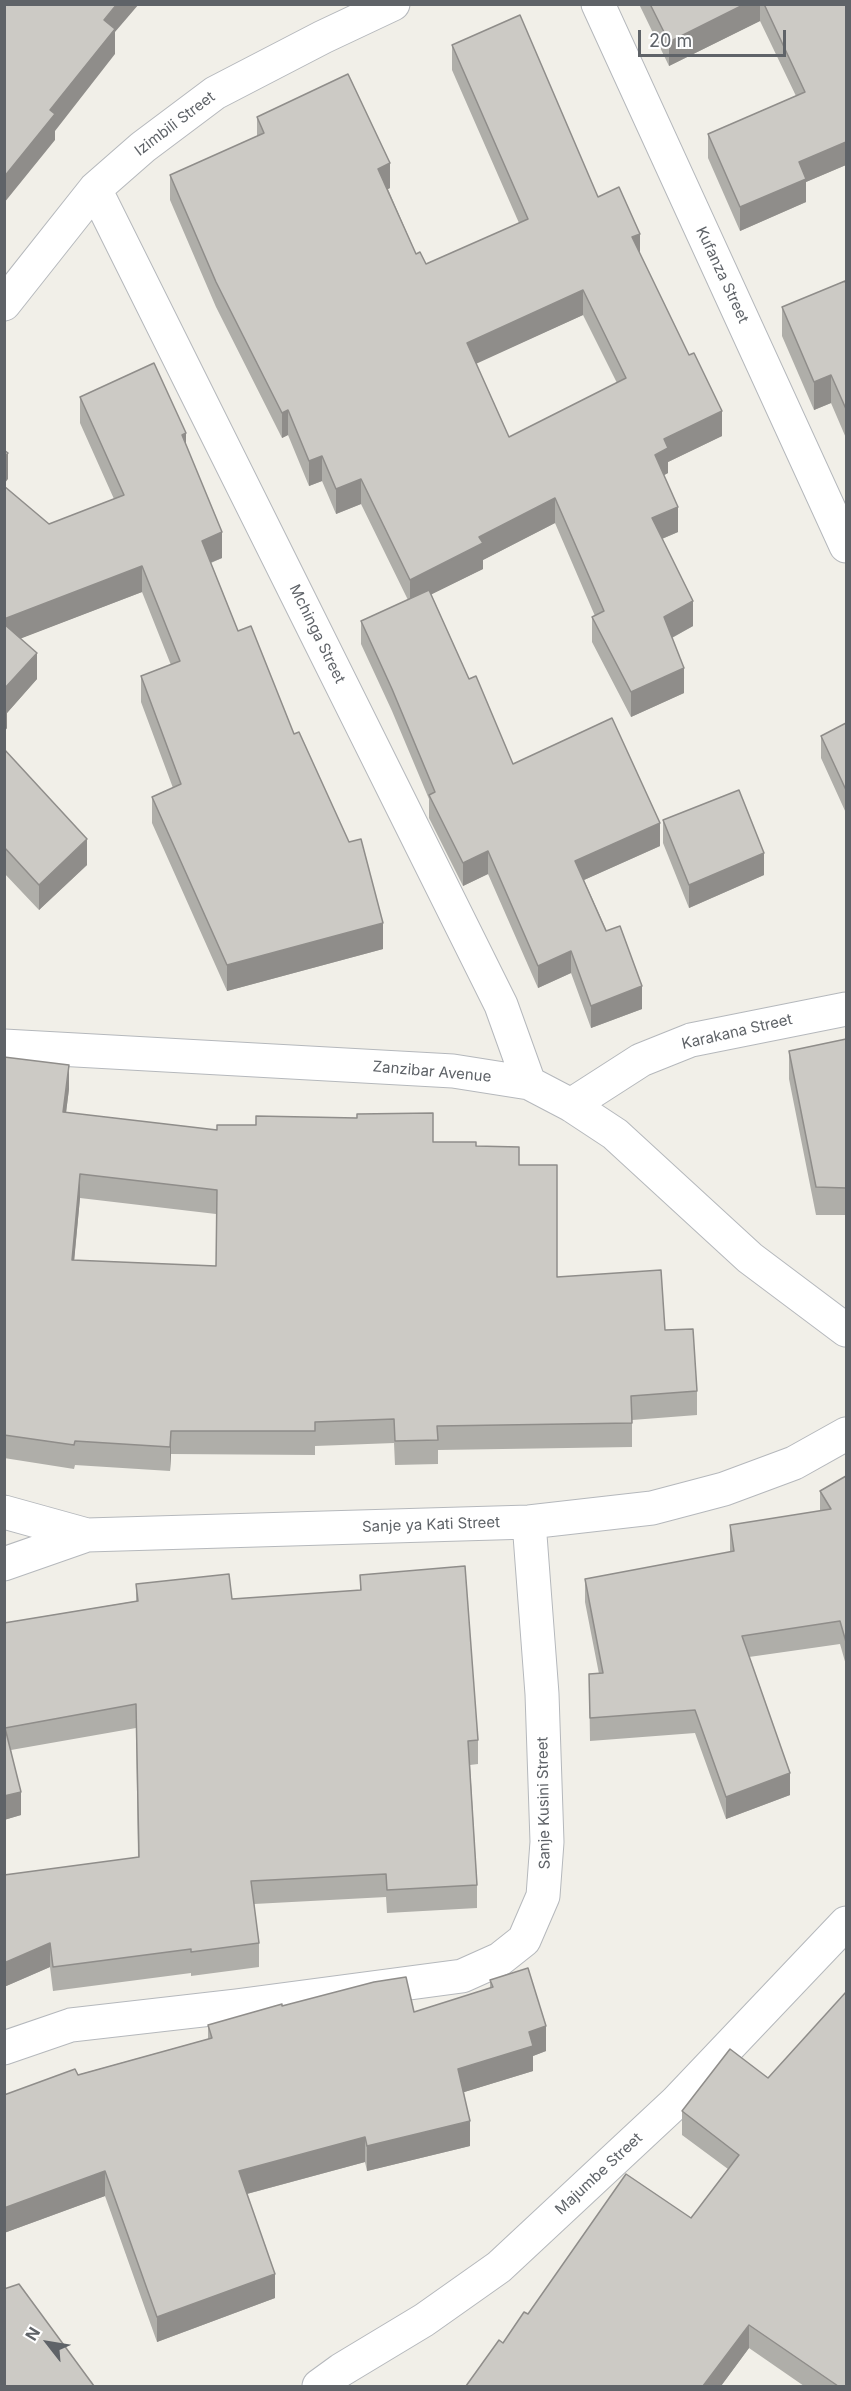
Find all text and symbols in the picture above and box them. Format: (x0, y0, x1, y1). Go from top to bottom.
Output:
scale bar (641, 18, 790, 56)
text: 20 m (649, 30, 692, 51)
street label: Izimbili Street (131, 88, 219, 160)
street label: Kufanza Street (692, 224, 752, 326)
street label: Mchinga Street (285, 582, 349, 686)
street label: Karakana Street (680, 1011, 794, 1053)
street label: Zanzibar Avenue (372, 1058, 492, 1086)
street label: Sanje ya Kati Street (362, 1514, 500, 1536)
street label: Sanje Kusini Street (534, 1737, 554, 1869)
street label: Majumbe Street (552, 2129, 646, 2219)
north arrow (18, 2313, 78, 2373)
text: N (21, 2323, 44, 2344)

